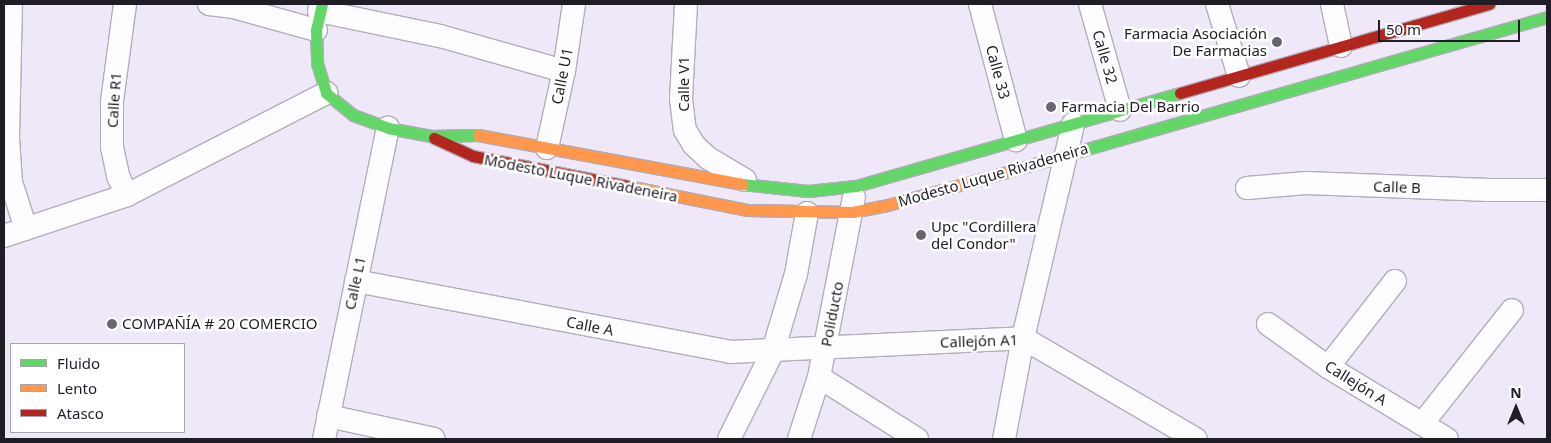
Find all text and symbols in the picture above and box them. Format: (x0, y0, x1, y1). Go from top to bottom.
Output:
scale bar (1381, 10, 1524, 42)
text: 50 m (1386, 19, 1421, 39)
place label: Farmacia Asociación De Farmacias (1124, 24, 1267, 59)
street label: Calle 32 (1089, 28, 1121, 86)
marker: Farmacia Asociación De Farmacias (1271, 36, 1283, 48)
street label: Calle 33 (982, 43, 1014, 101)
street label: Calle U1 (548, 46, 576, 106)
street label: Calle V1 (675, 56, 693, 112)
street label: Calle R1 (103, 71, 125, 129)
place label: Farmacia Del Barrio (1061, 98, 1200, 116)
marker: Farmacia Del Barrio (1045, 101, 1057, 113)
street label: Modesto Luque Rivadeneira (896, 139, 1090, 211)
street label: Modesto Luque Rivadeneira (483, 150, 679, 206)
street label: Calle B (1373, 177, 1421, 197)
place label: Upc "Cordillera del Condor" (931, 217, 1036, 252)
marker: Upc "Cordillera del Condor" (915, 229, 927, 241)
street label: Calle L1 (341, 255, 369, 311)
street label: Poliducto (817, 280, 847, 348)
street label: Calle A (565, 313, 615, 339)
place label: COMPAÑÍA # 20 COMERCIO (122, 315, 317, 333)
marker: COMPAÑÍA # 20 COMERCIO (106, 318, 118, 330)
street label: Callejón A1 (940, 331, 1018, 351)
legend (10, 343, 185, 433)
text: Fluido (57, 353, 100, 373)
street label: Callejón A (1322, 357, 1390, 409)
text: Lento (57, 378, 97, 398)
north arrow (1491, 383, 1541, 433)
text: N (1510, 383, 1522, 402)
text: Atasco (57, 403, 104, 423)

